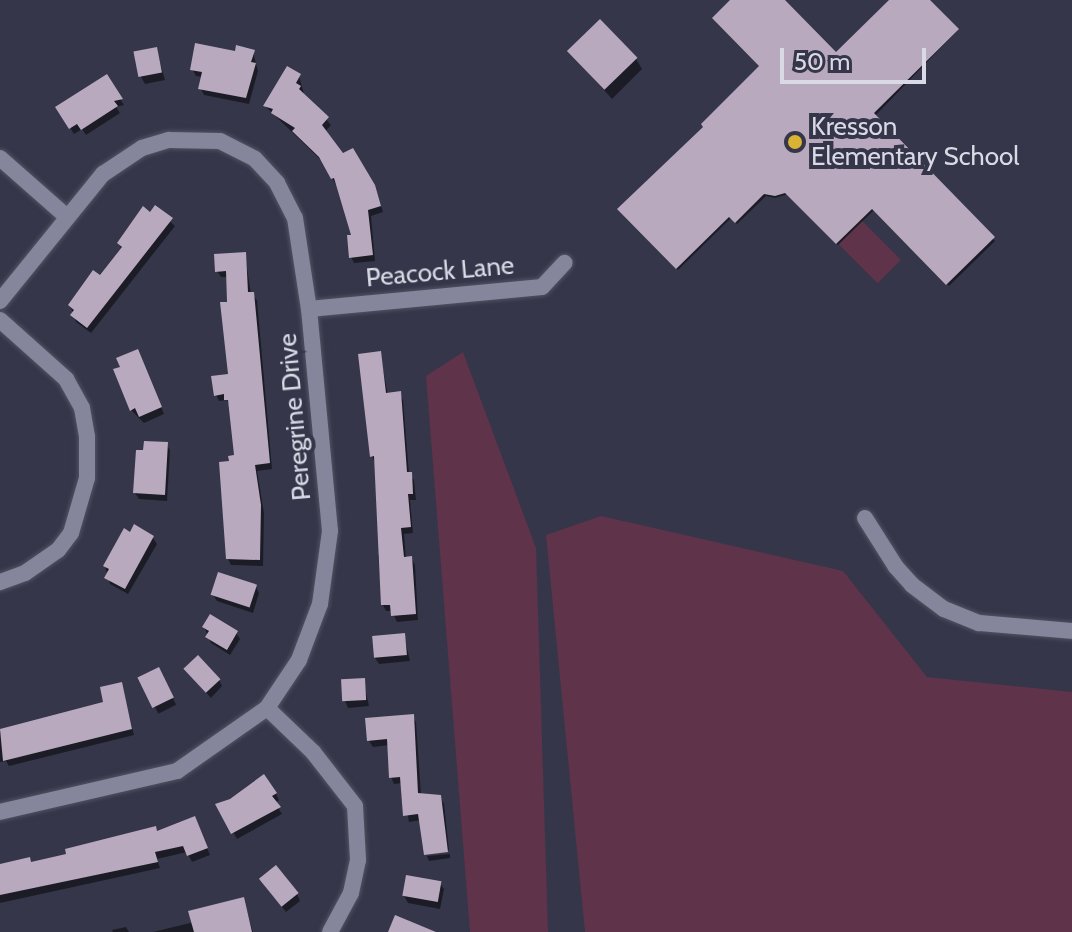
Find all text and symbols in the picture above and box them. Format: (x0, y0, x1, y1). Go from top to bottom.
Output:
scale bar (784, 32, 930, 82)
text: 50 m (794, 47, 850, 76)
place label: Kresson Elementary School (811, 111, 1019, 172)
marker: Kresson Elementary School (786, 133, 804, 151)
street label: Peacock Lane (364, 250, 516, 294)
street label: Peregrine Drive (272, 332, 318, 502)

